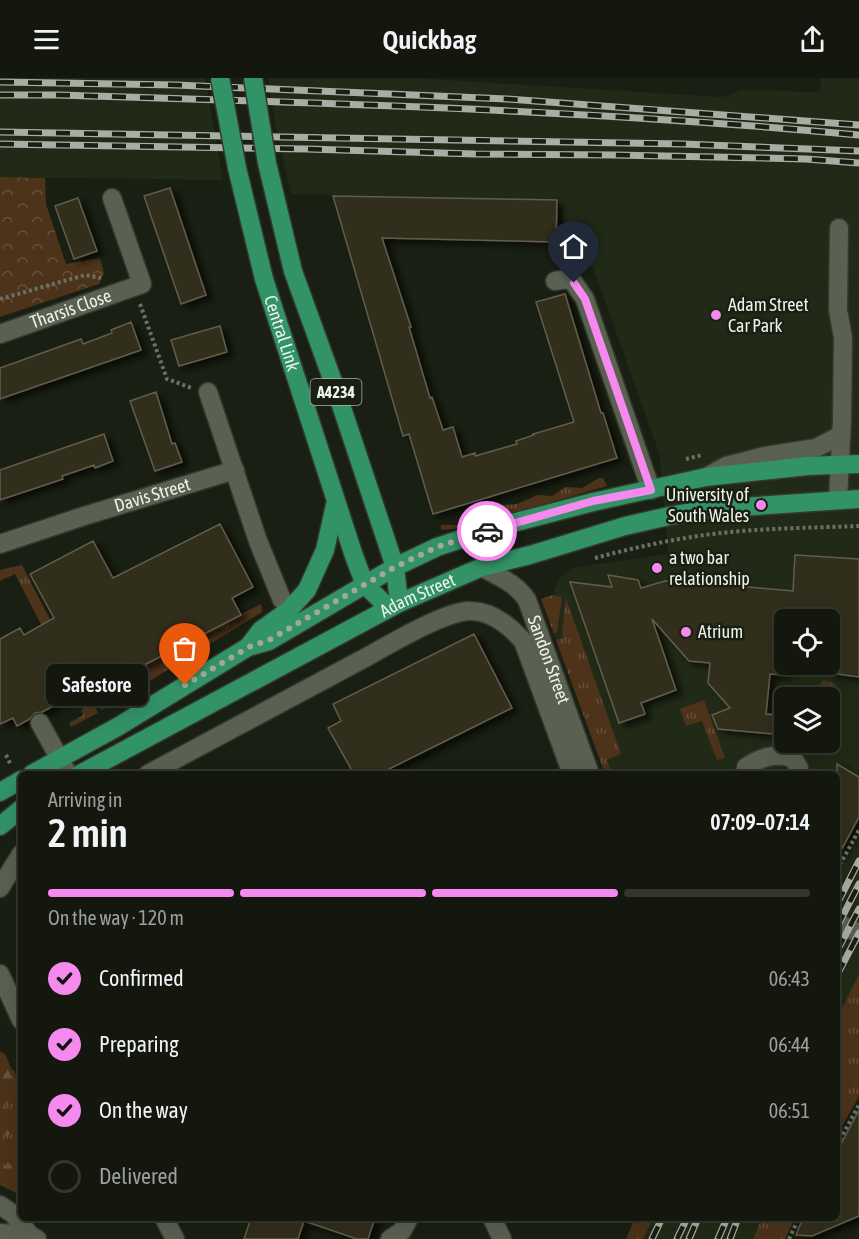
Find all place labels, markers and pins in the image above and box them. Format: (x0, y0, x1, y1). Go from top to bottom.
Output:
pin (548, 221, 599, 283)
place label: Adam Street Car Park (728, 294, 809, 336)
marker: Adam Street Car Park (709, 308, 723, 322)
place label: University of South Wales (666, 484, 749, 526)
marker: University of South Wales (754, 498, 768, 512)
place label: a two bar relationship (669, 547, 750, 589)
marker: a two bar relationship (650, 561, 664, 575)
place label: Atrium (698, 621, 743, 642)
pin (159, 623, 210, 685)
marker: Atrium (679, 625, 693, 639)
callout: Safestore (47, 664, 149, 706)

